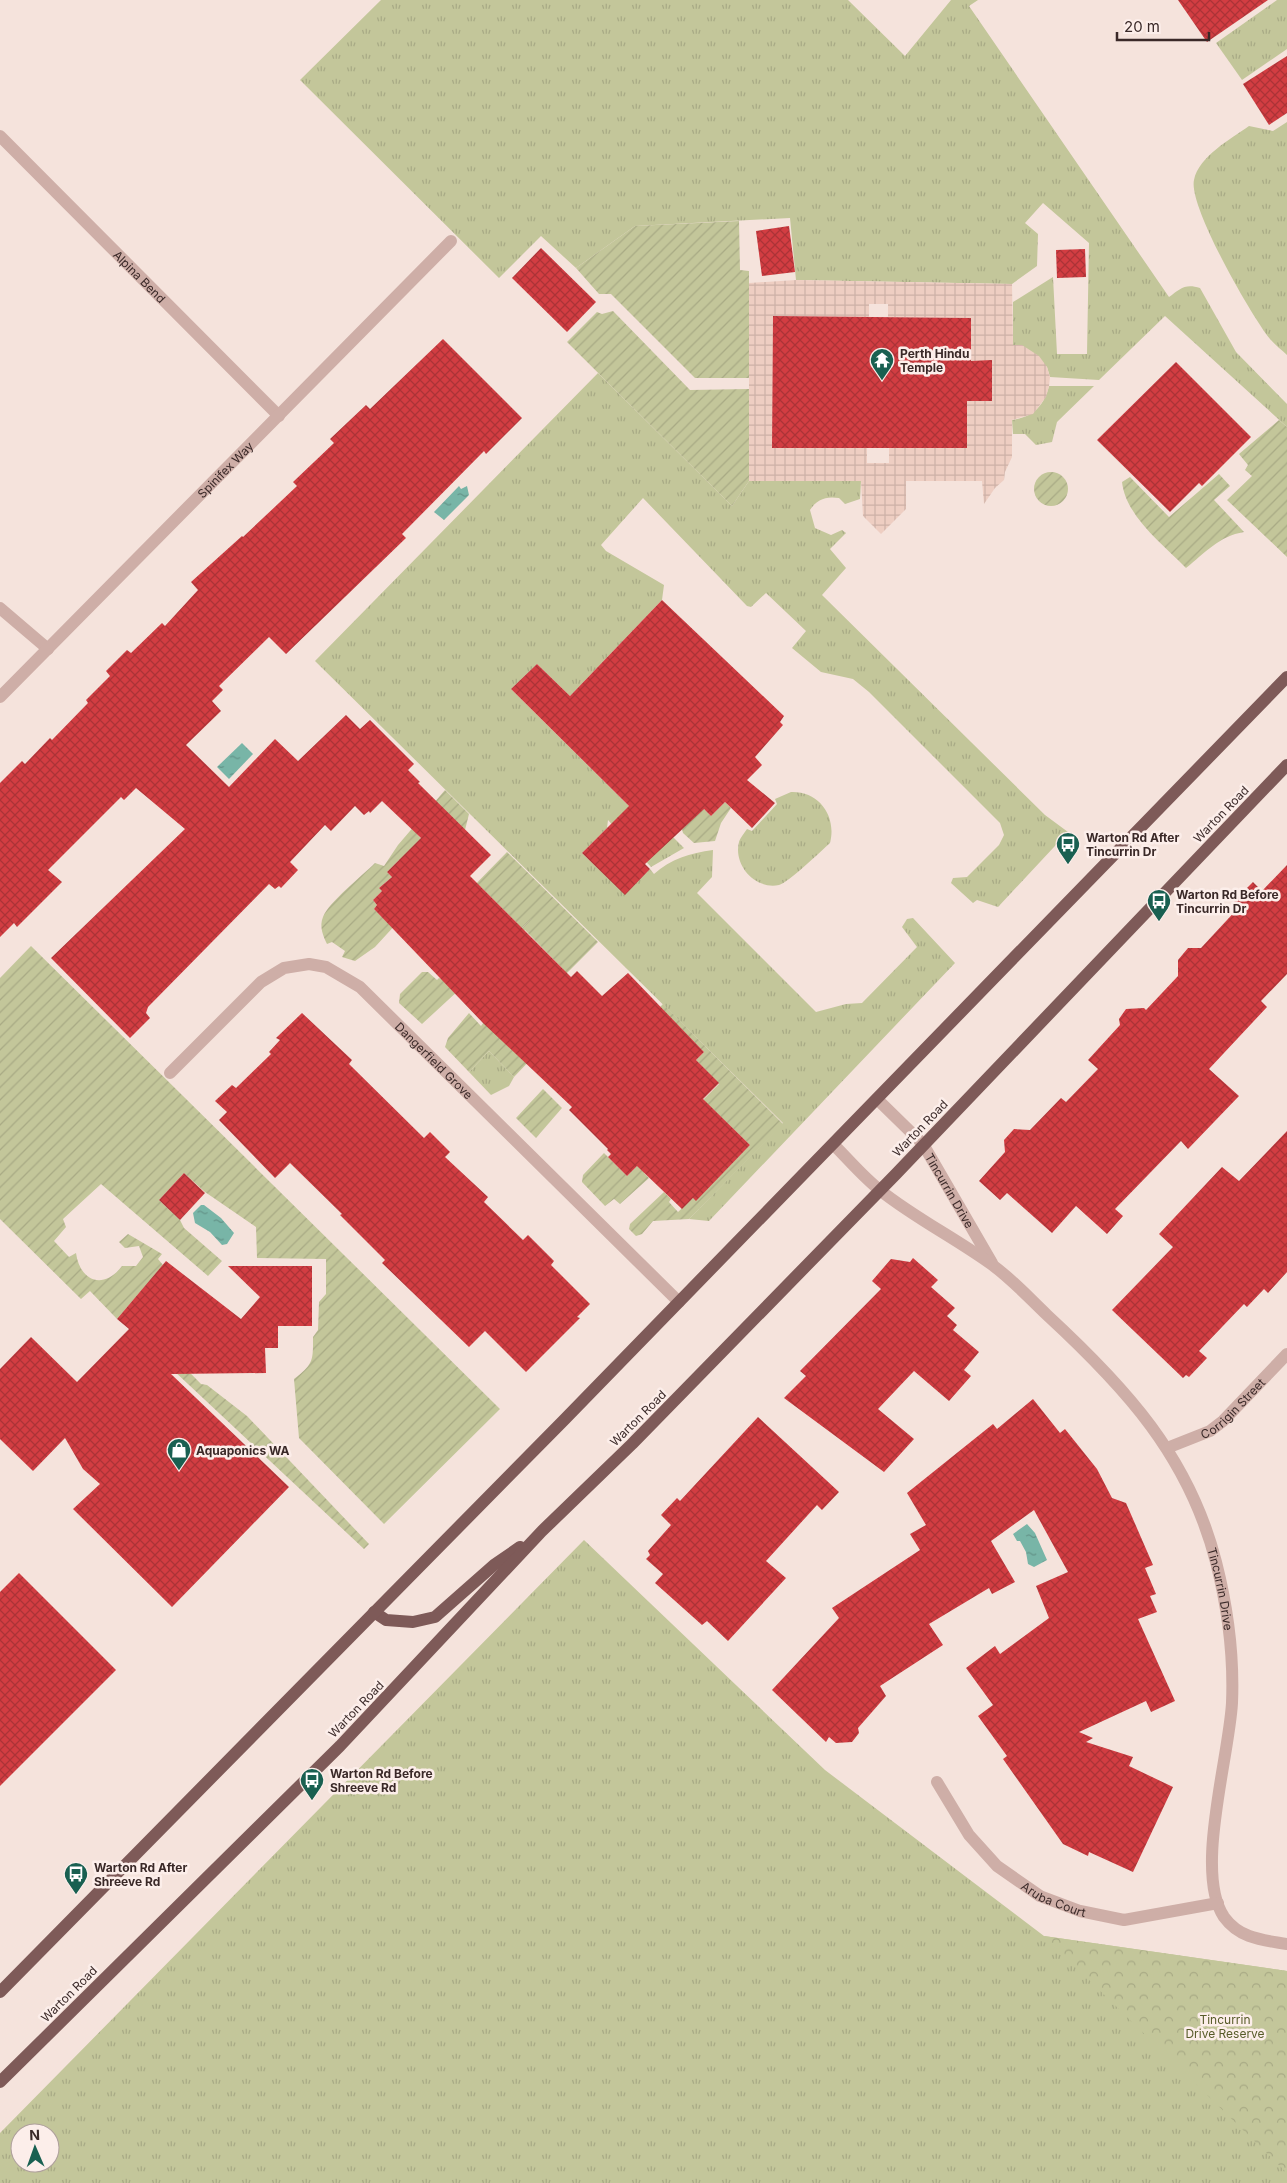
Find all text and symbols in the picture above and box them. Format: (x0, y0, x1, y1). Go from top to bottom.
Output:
scale bar (1117, 10, 1210, 42)
text: 20 m (1124, 17, 1160, 36)
street label: Alpina Bend (110, 247, 169, 306)
place label: Perth Hindu Temple (900, 346, 969, 375)
temple icon: Perth Hindu Temple (869, 347, 895, 381)
street label: Spinifex Way (194, 438, 256, 501)
street label: Warton Road (1190, 783, 1252, 845)
place label: Warton Rd After Tincurrin Dr (1086, 830, 1180, 859)
bus stop icon: Warton Rd After Tincurrin Dr (1055, 831, 1081, 865)
place label: Warton Rd Before Tincurrin Dr (1176, 887, 1279, 916)
bus stop icon: Warton Rd Before Tincurrin Dr (1146, 888, 1172, 922)
street label: Dangerfield Grove (392, 1019, 476, 1102)
street label: Warton Road (889, 1097, 951, 1159)
street label: Tincurrin Drive (922, 1150, 978, 1231)
street label: Corrigin Street (1198, 1375, 1268, 1442)
street label: Warton Road (607, 1387, 669, 1449)
shop icon: Aquaponics WA (166, 1437, 192, 1471)
place label: Aquaponics WA (196, 1443, 290, 1458)
street label: Tincurrin Drive (1205, 1546, 1236, 1631)
street label: Warton Road (325, 1678, 387, 1740)
place label: Warton Rd Before Shreeve Rd (330, 1766, 433, 1795)
bus stop icon: Warton Rd Before Shreeve Rd (299, 1767, 325, 1801)
place label: Warton Rd After Shreeve Rd (94, 1860, 188, 1889)
bus stop icon: Warton Rd After Shreeve Rd (63, 1861, 89, 1895)
street label: Aruba Court (1019, 1878, 1087, 1920)
street label: Warton Road (38, 1963, 100, 2025)
park label: Tincurrin Drive Reserve (1185, 2012, 1265, 2041)
north arrow (10, 2123, 60, 2173)
text: N (29, 2126, 40, 2143)

